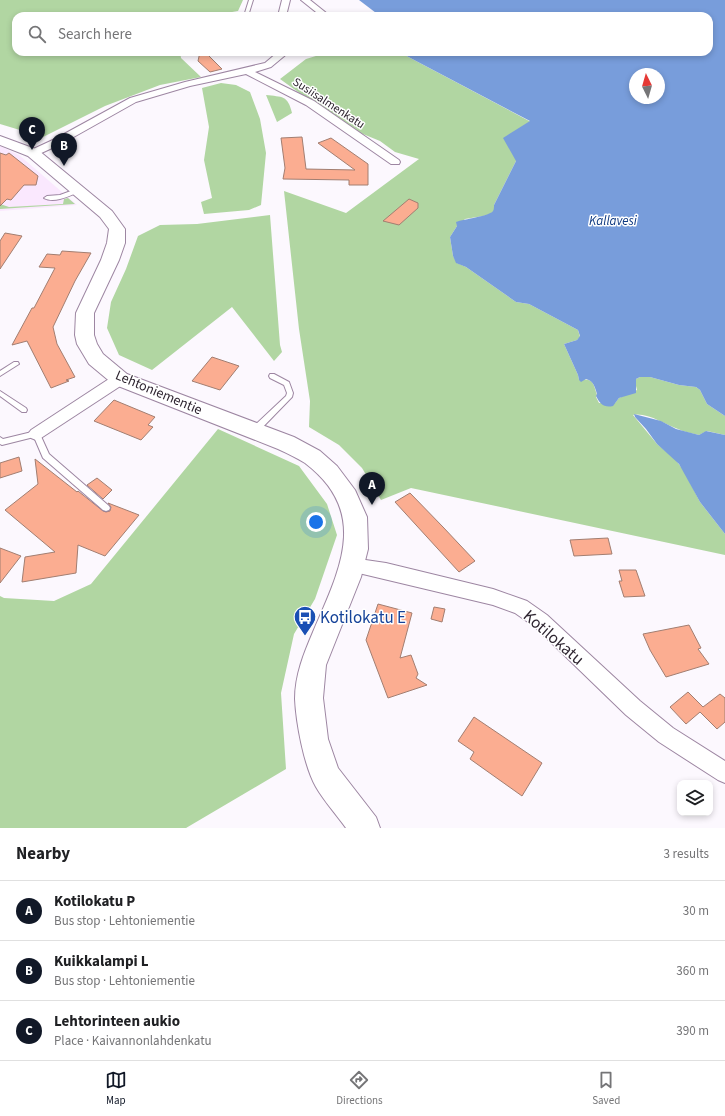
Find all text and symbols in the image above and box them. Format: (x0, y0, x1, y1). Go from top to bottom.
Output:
search box (12, 12, 713, 56)
icon: search (26, 23, 48, 45)
text: Search here (58, 24, 132, 45)
north arrow (629, 68, 665, 104)
street label: Susiisalmenkatu (289, 74, 368, 133)
pin: C (19, 117, 45, 150)
pin: B (51, 133, 77, 166)
water label: Kallavesi (589, 212, 638, 230)
street label: Lehtoniementie (112, 366, 205, 420)
pin: A (359, 472, 385, 505)
your location (306, 512, 326, 532)
bus stop icon: Kotilokatu E (292, 604, 318, 637)
street label: Kotilokatu (518, 605, 589, 671)
place label: Kotilokatu E (320, 606, 406, 630)
map controls (677, 780, 713, 816)
button: layers (677, 780, 713, 816)
text: Nearby (16, 842, 70, 866)
text: 3 results (664, 845, 709, 863)
text: Kotilokatu P (54, 891, 135, 912)
text: A (25, 902, 33, 920)
text: 30 m (683, 902, 709, 920)
text: Bus stop · Lehtoniementie (54, 912, 195, 930)
text: Kuikkalampi L (54, 951, 148, 972)
text: B (25, 962, 33, 980)
text: 360 m (676, 962, 709, 980)
text: Bus stop · Lehtoniementie (54, 972, 195, 990)
text: Lehtorinteen aukio (54, 1011, 180, 1032)
text: C (25, 1022, 33, 1040)
text: 390 m (676, 1022, 709, 1040)
text: Place · Kaivannonlahdenkatu (54, 1032, 212, 1050)
tab: Map (105, 1069, 127, 1108)
tab: Directions (336, 1069, 383, 1108)
tab: Saved (592, 1069, 620, 1108)

